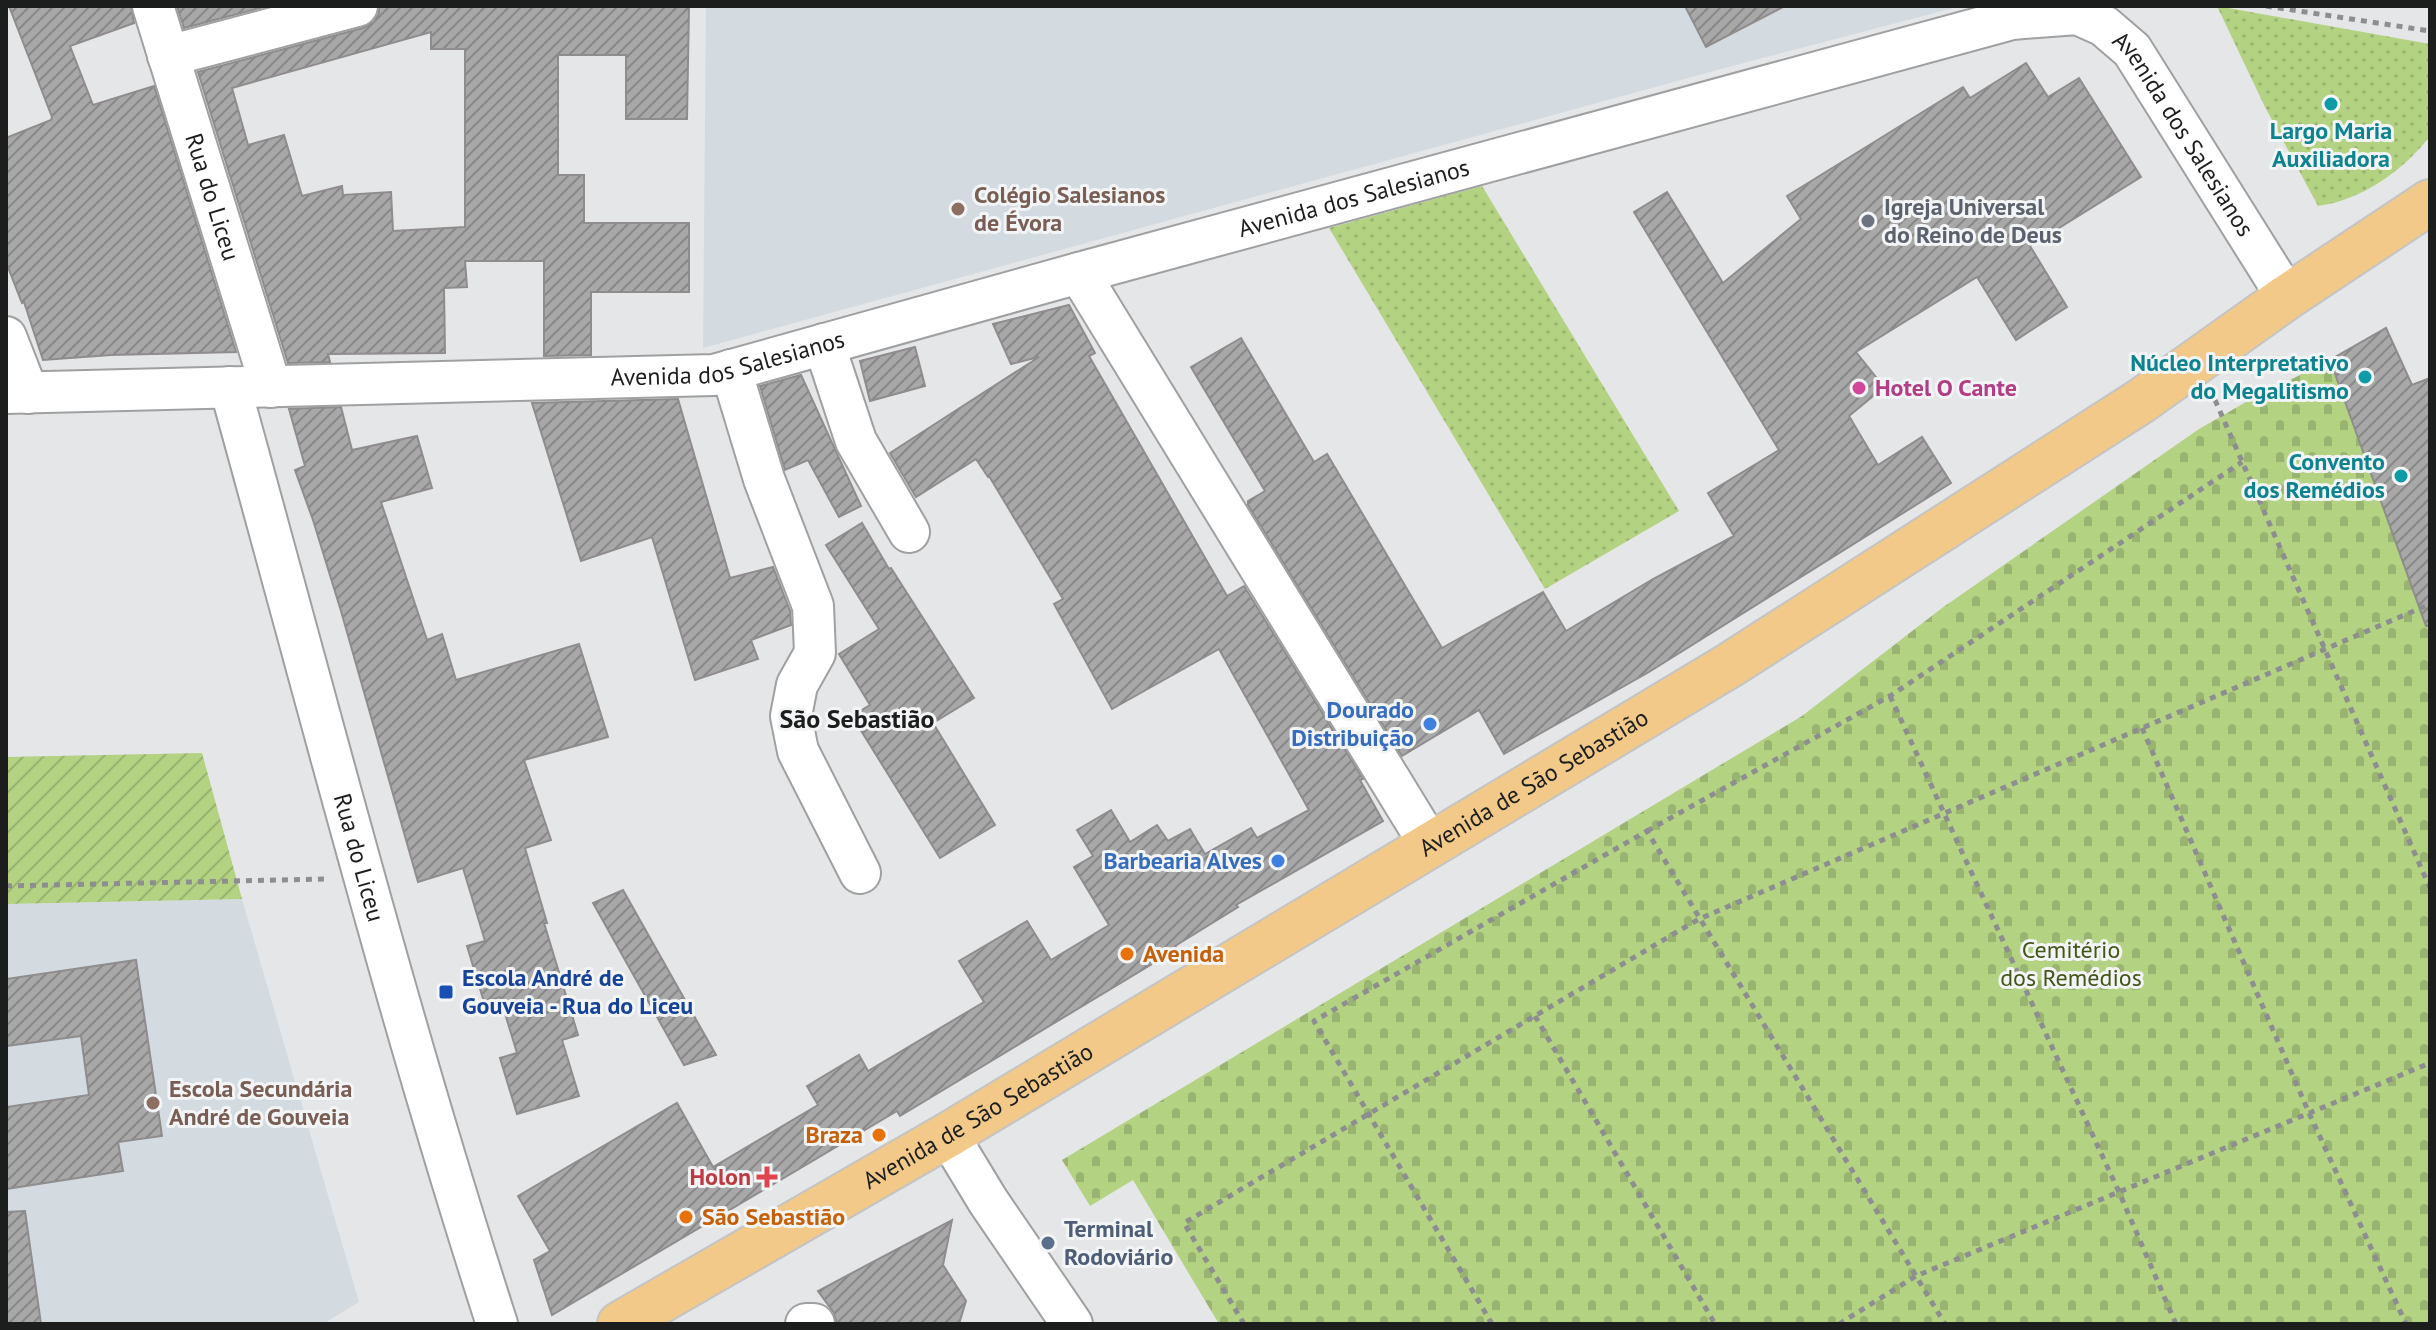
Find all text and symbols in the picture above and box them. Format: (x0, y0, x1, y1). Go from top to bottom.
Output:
street label: Avenida dos Salesianos (2106, 24, 2261, 242)
marker: Largo Maria Auxiliadora (2322, 95, 2340, 113)
place label: Largo Maria Auxiliadora (2270, 115, 2392, 174)
street label: Rua do Liceu (178, 129, 247, 264)
street label: Avenida dos Salesianos (1235, 151, 1473, 244)
place label: Colégio Salesianos de Évora (974, 179, 1165, 238)
place label: Igreja Universal do Reino de Deus (1884, 191, 2062, 250)
marker: Colégio Salesianos de Évora (949, 200, 967, 218)
marker: Igreja Universal do Reino de Deus (1859, 212, 1877, 230)
street label: Avenida dos Salesianos (610, 323, 848, 393)
place label: Núcleo Interpretativo do Megalitismo (2130, 347, 2349, 406)
marker: Núcleo Interpretativo do Megalitismo (2356, 368, 2374, 386)
place label: Hotel O Cante (1875, 372, 2017, 403)
marker: Hotel O Cante (1850, 379, 1868, 397)
place label: Convento dos Remédios (2244, 446, 2385, 505)
marker: Convento dos Remédios (2392, 467, 2410, 485)
place label: Dourado Distribuição (1291, 694, 1414, 753)
district label: São Sebastião (780, 702, 935, 735)
street label: Avenida de São Sebastião (1413, 702, 1654, 863)
marker: Dourado Distribuição (1421, 715, 1439, 733)
street label: Rua do Liceu (327, 790, 392, 925)
place label: Barbearia Alves (1103, 845, 1262, 876)
marker: Barbearia Alves (1269, 852, 1287, 870)
park label: Cemitério dos Remédios (2000, 934, 2142, 993)
place label: Avenida (1143, 938, 1224, 969)
marker: Avenida (1118, 945, 1136, 963)
place label: Escola André de Gouveia - Rua do Liceu (462, 962, 693, 1021)
marker: Escola André de Gouveia - Rua do Liceu (437, 983, 455, 1001)
street label: Avenida de São Sebastião (857, 1035, 1099, 1196)
place label: Escola Secundária André de Gouveia (169, 1073, 352, 1132)
marker: Escola Secundária André de Gouveia (144, 1094, 162, 1112)
place label: Braza (806, 1119, 863, 1150)
marker: Braza (870, 1126, 888, 1144)
place label: Holon (689, 1161, 751, 1192)
marker: Holon (758, 1168, 776, 1186)
place label: São Sebastião (702, 1201, 845, 1232)
marker: São Sebastião (677, 1208, 695, 1226)
place label: Terminal Rodoviário (1064, 1213, 1173, 1272)
marker: Terminal Rodoviário (1039, 1234, 1057, 1252)

